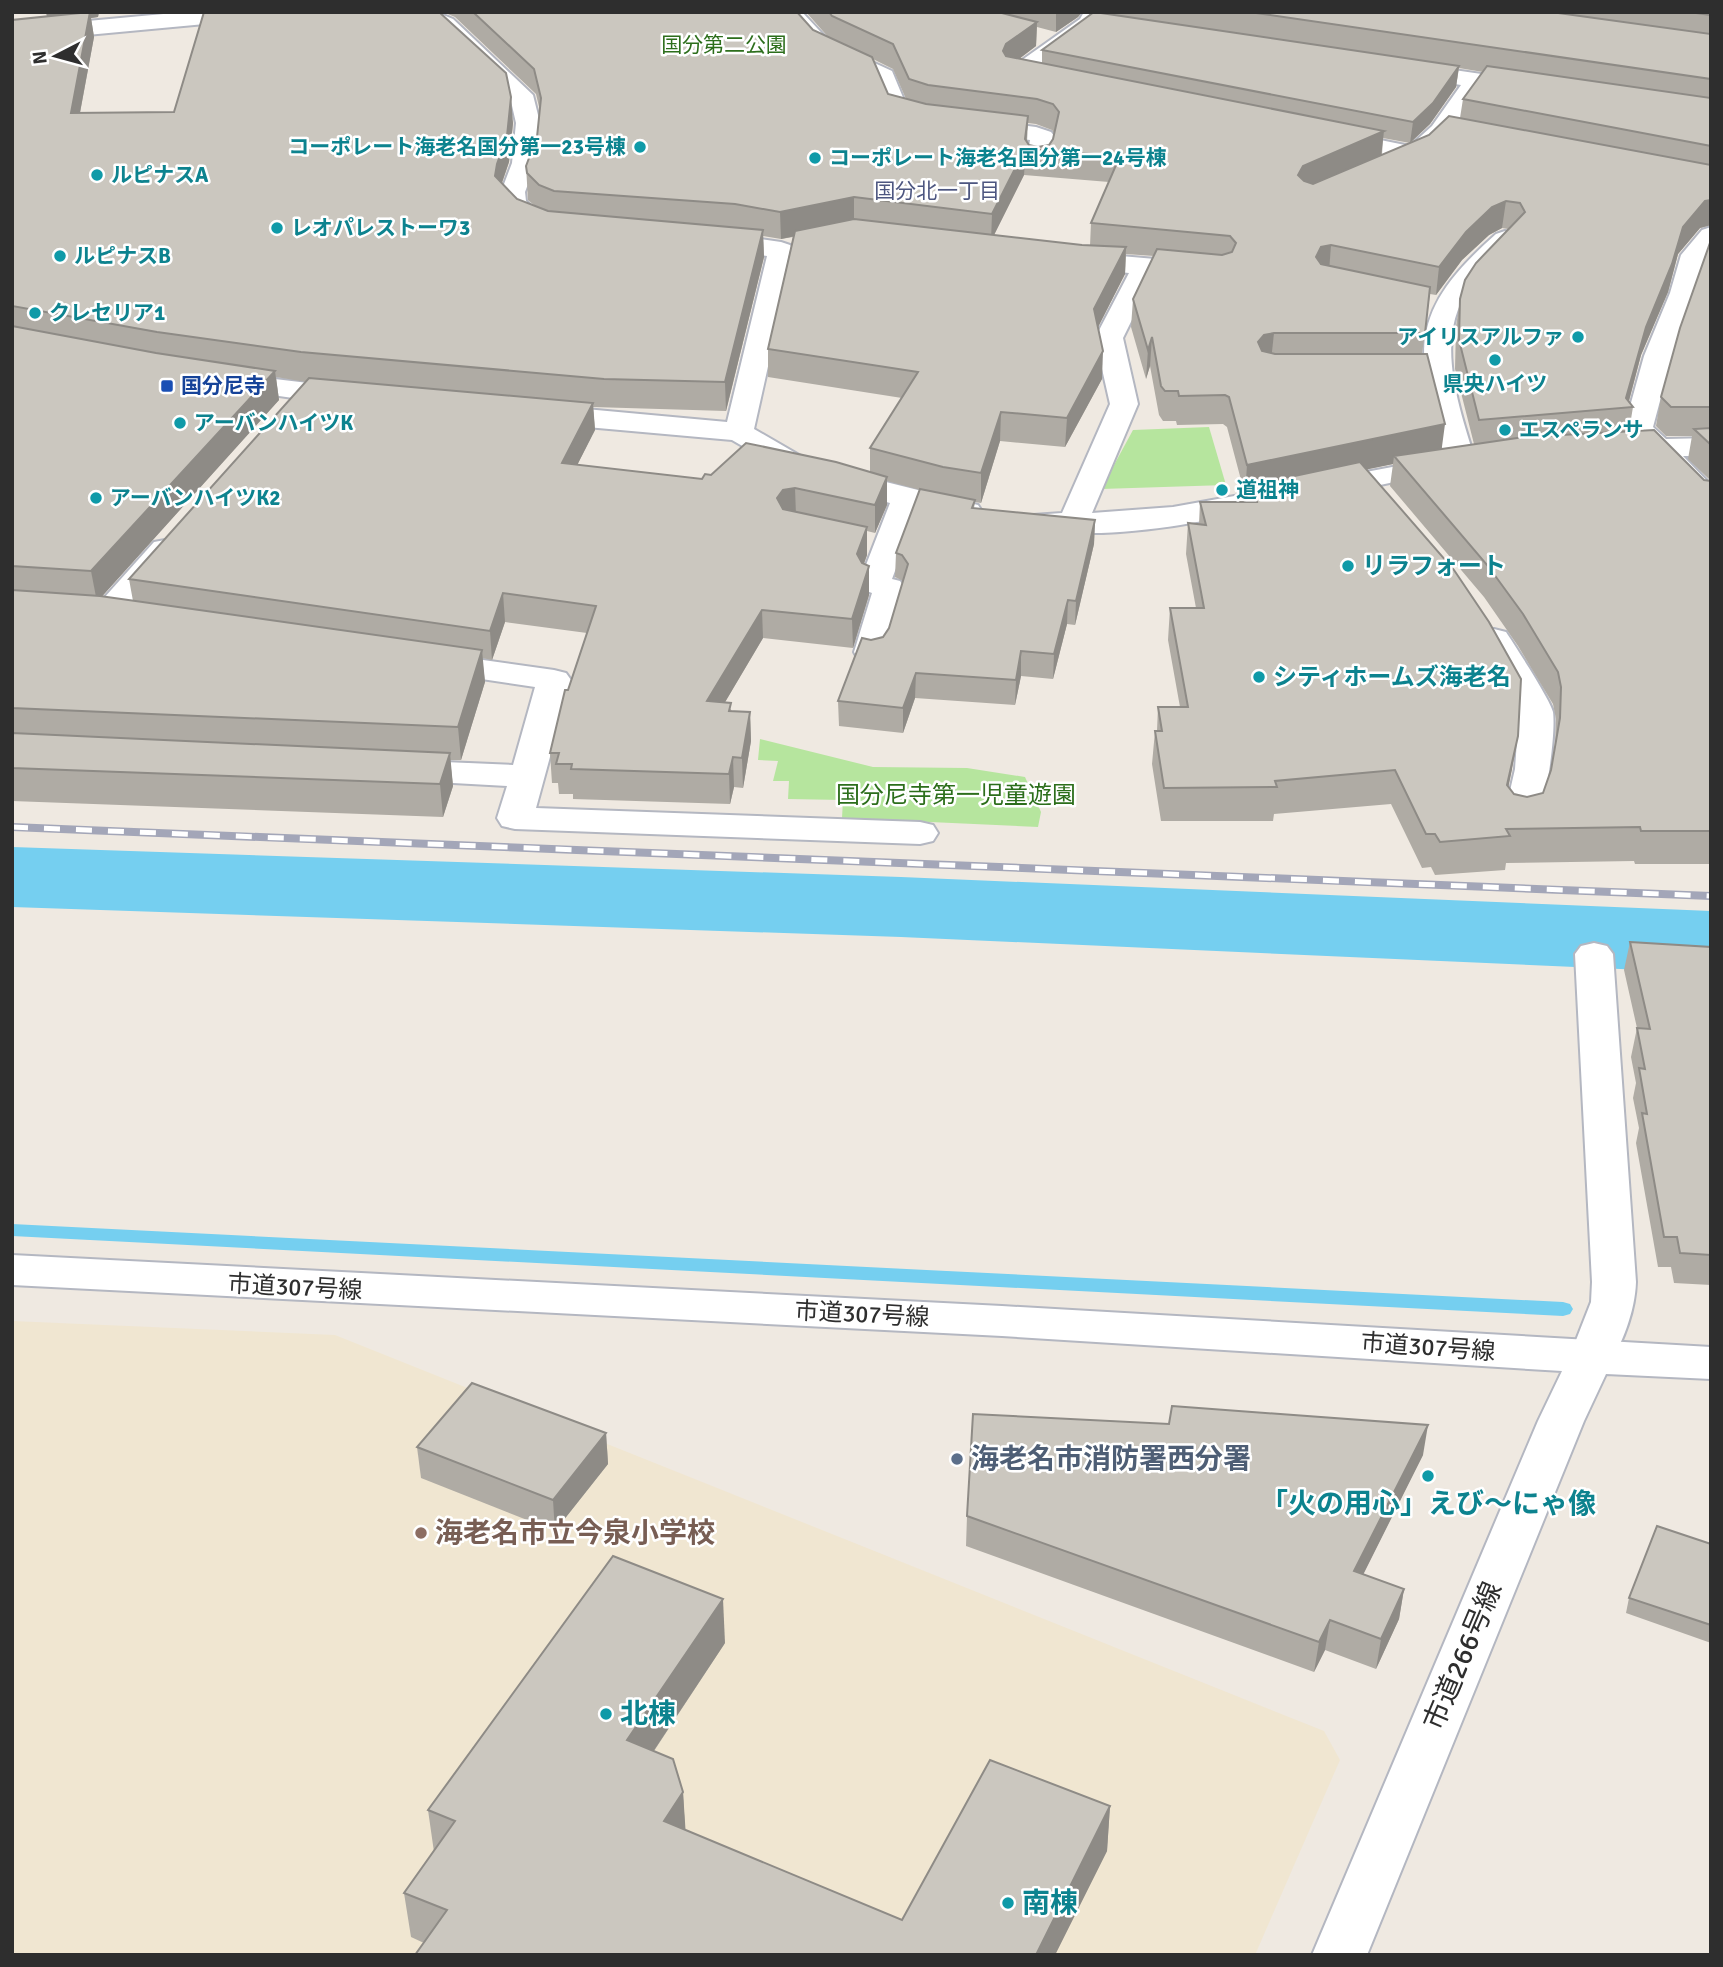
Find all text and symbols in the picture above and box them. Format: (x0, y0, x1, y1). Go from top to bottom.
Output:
north arrow (21, 21, 91, 91)
park label: 国分第二公園 (661, 32, 787, 58)
text: N (27, 50, 53, 65)
place label: コーポレート海老名国分第一23号棟 (288, 134, 626, 160)
marker: コーポレート海老名国分第一23号棟 (632, 139, 648, 155)
place label: コーポレート海老名国分第一24号棟 (829, 145, 1167, 171)
marker: コーポレート海老名国分第一24号棟 (807, 150, 823, 166)
place label: ルピナスA (111, 162, 209, 188)
marker: ルピナスA (89, 167, 105, 183)
district label: 国分北一丁目 (874, 178, 1000, 204)
place label: レオパレストーワ3 (291, 215, 470, 241)
marker: レオパレストーワ3 (269, 220, 285, 236)
place label: ルピナスB (74, 243, 171, 269)
marker: ルピナスB (52, 248, 68, 264)
place label: クレセリア1 (49, 300, 165, 326)
marker: クレセリア1 (27, 305, 43, 321)
place label: アイリスアルファ (1397, 324, 1564, 350)
marker: アイリスアルファ (1570, 329, 1586, 345)
marker: 県央ハイツ (1487, 352, 1503, 368)
place label: 県央ハイツ (1443, 371, 1547, 397)
place label: 国分尼寺 (181, 373, 265, 399)
marker: 国分尼寺 (159, 378, 175, 394)
place label: アーバンハイツK (194, 410, 353, 436)
marker: アーバンハイツK (172, 415, 188, 431)
place label: エスペランサ (1519, 417, 1644, 443)
marker: エスペランサ (1497, 422, 1513, 438)
place label: 道祖神 (1236, 477, 1299, 503)
marker: 道祖神 (1214, 482, 1230, 498)
place label: アーバンハイツK2 (110, 485, 281, 511)
marker: アーバンハイツK2 (88, 490, 104, 506)
place label: リラフォート (1362, 551, 1506, 581)
marker: リラフォート (1340, 558, 1356, 574)
place label: シティホームズ海老名 (1273, 662, 1511, 692)
marker: シティホームズ海老名 (1251, 669, 1267, 685)
park label: 国分尼寺第一児童遊園 (836, 780, 1076, 810)
street label: 市道307号線 (227, 1268, 363, 1306)
street label: 市道307号線 (794, 1295, 930, 1333)
street label: 市道307号線 (1360, 1327, 1496, 1367)
place label: 海老名市消防署西分署 (971, 1442, 1251, 1476)
marker: 海老名市消防署西分署 (949, 1451, 965, 1467)
marker: 「火の用心」えび～にゃ像 (1420, 1468, 1436, 1484)
place label: 「火の用心」えび～にゃ像 (1260, 1487, 1596, 1521)
place label: 海老名市立今泉小学校 (435, 1516, 715, 1550)
marker: 海老名市立今泉小学校 (413, 1525, 429, 1541)
street label: 市道266号線 (1417, 1577, 1509, 1735)
place label: 北棟 (620, 1697, 676, 1731)
marker: 北棟 (598, 1706, 614, 1722)
place label: 南棟 (1022, 1886, 1078, 1920)
marker: 南棟 (1000, 1895, 1016, 1911)

